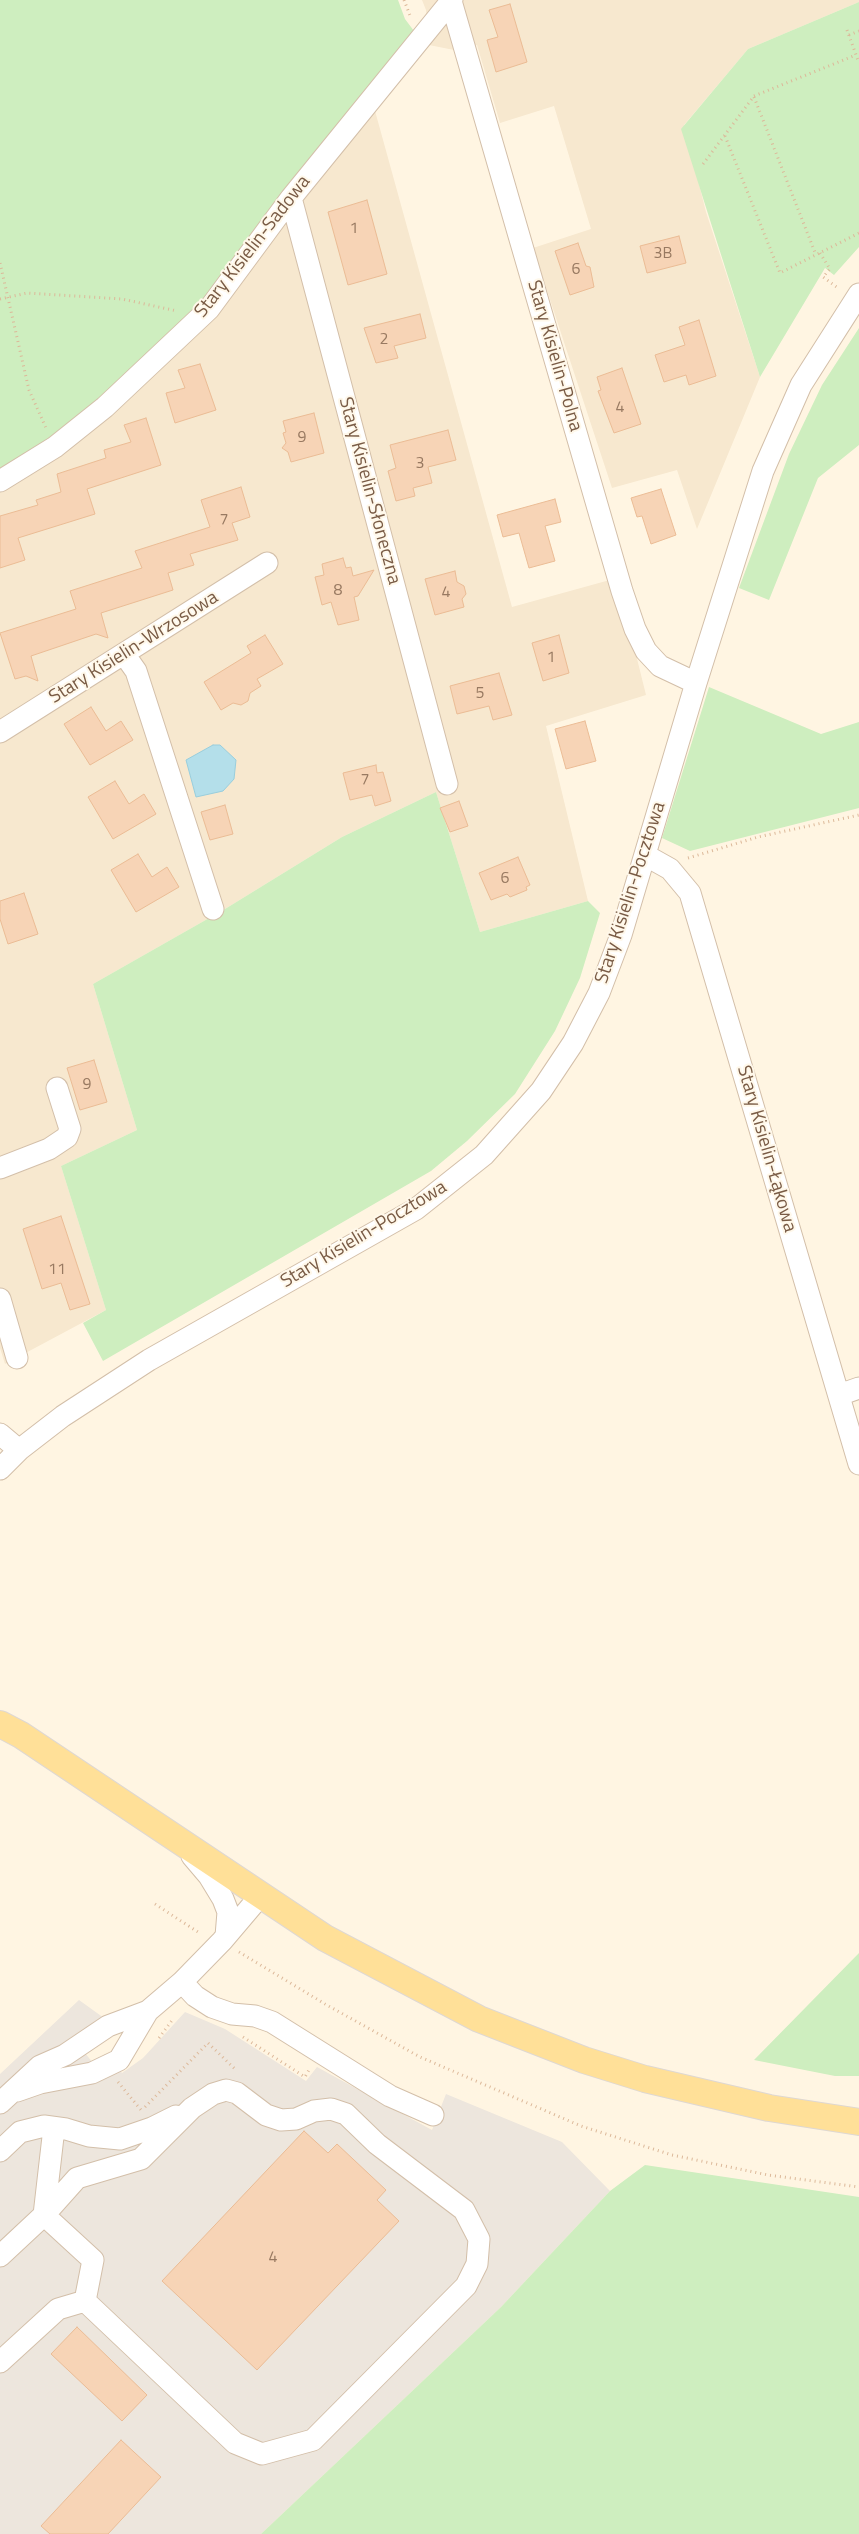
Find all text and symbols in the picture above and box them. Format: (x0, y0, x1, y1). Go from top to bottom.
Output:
street label: Stary Kisielin-Sadowa (190, 171, 316, 323)
house number: 1 (350, 219, 358, 239)
house number: 3B (654, 244, 672, 264)
house number: 6 (572, 260, 580, 280)
street label: Stary Kisielin-Polna (522, 278, 586, 434)
house number: 2 (380, 330, 388, 350)
street label: Stary Kisielin-Słoneczna (333, 395, 405, 587)
house number: 4 (616, 398, 624, 418)
house number: 9 (298, 428, 306, 448)
house number: 3 (416, 454, 424, 474)
house number: 7 (220, 510, 228, 530)
house number: 8 (334, 581, 342, 601)
house number: 4 (442, 583, 450, 603)
street label: Stary Kisielin-Wrzosowa (45, 587, 223, 709)
house number: 1 (547, 648, 555, 668)
house number: 5 (476, 684, 484, 704)
house number: 7 (361, 770, 369, 790)
street label: Stary Kisielin-Pocztowa (591, 799, 671, 987)
house number: 6 (501, 869, 509, 889)
street label: Stary Kisielin-Łąkowa (731, 1063, 801, 1235)
house number: 9 (83, 1075, 91, 1095)
street label: Stary Kisielin-Pocztowa (277, 1176, 451, 1294)
house number: 11 (48, 1260, 66, 1280)
house number: 4 (269, 2248, 277, 2268)

